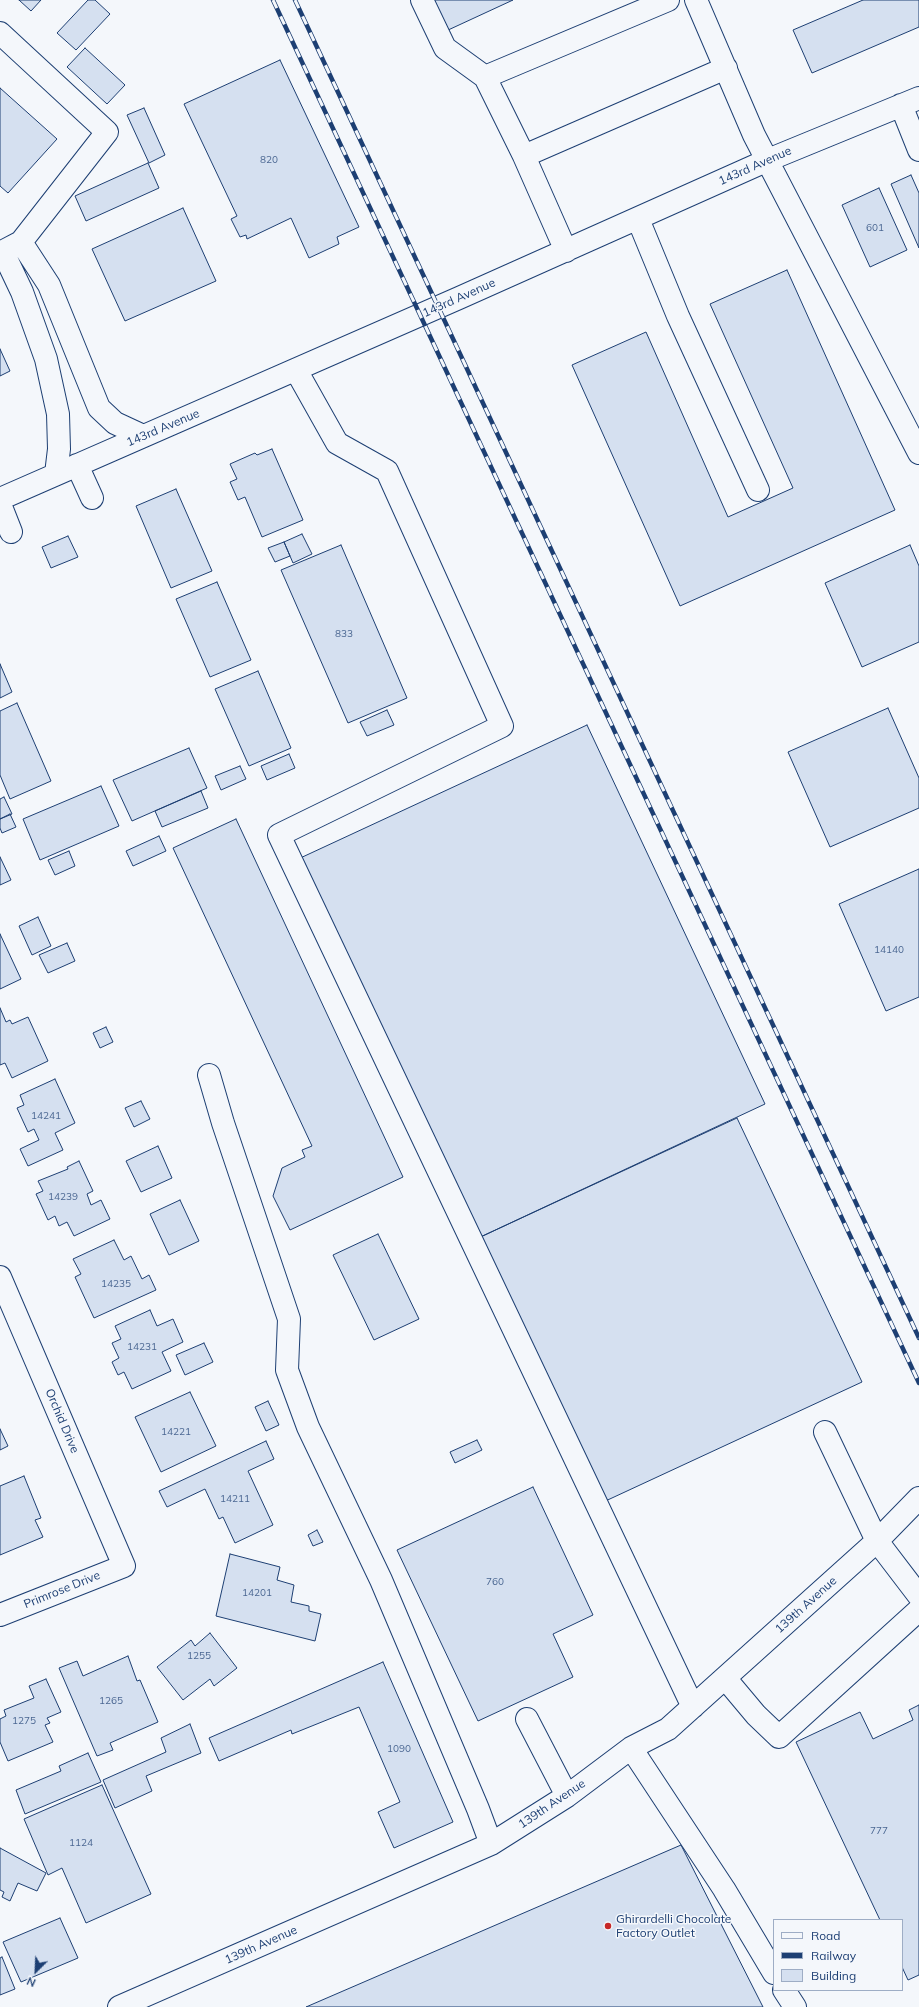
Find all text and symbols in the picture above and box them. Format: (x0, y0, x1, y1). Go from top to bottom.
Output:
street label: 143rd Avenue (716, 144, 794, 188)
house number: 820 (260, 154, 278, 166)
house number: 601 (866, 222, 884, 234)
street label: 143rd Avenue (420, 276, 498, 320)
street label: 143rd Avenue (124, 406, 202, 450)
house number: 833 (335, 628, 353, 640)
house number: 14140 (874, 944, 904, 956)
house number: 14241 (31, 1110, 61, 1122)
house number: 14239 (48, 1191, 78, 1203)
house number: 14235 (101, 1278, 131, 1290)
house number: 14231 (127, 1341, 157, 1353)
street label: Orchid Drive (42, 1387, 82, 1455)
house number: 14221 (161, 1426, 191, 1438)
house number: 14211 (220, 1493, 250, 1505)
street label: Primrose Drive (22, 1568, 102, 1612)
street label: 139th Avenue (772, 1574, 840, 1636)
house number: 760 (486, 1576, 504, 1588)
house number: 14201 (242, 1587, 272, 1599)
house number: 1255 (187, 1650, 211, 1662)
house number: 1265 (99, 1695, 123, 1707)
house number: 1275 (12, 1715, 36, 1727)
house number: 1090 (387, 1743, 411, 1755)
street label: 139th Avenue (516, 1776, 588, 1832)
house number: 777 (870, 1825, 888, 1837)
house number: 1124 (69, 1837, 93, 1849)
place label: Ghirardelli Chocolate Factory Outlet (616, 1912, 731, 1940)
legend (773, 1919, 903, 1991)
marker: Ghirardelli Chocolate Factory Outlet (603, 1921, 613, 1931)
street label: 139th Avenue (223, 1923, 299, 1967)
text: Road (811, 1928, 840, 1943)
text: Railway (811, 1948, 856, 1963)
north arrow (16, 1951, 56, 1991)
text: Building (811, 1968, 856, 1983)
text: N (24, 1974, 38, 1990)

